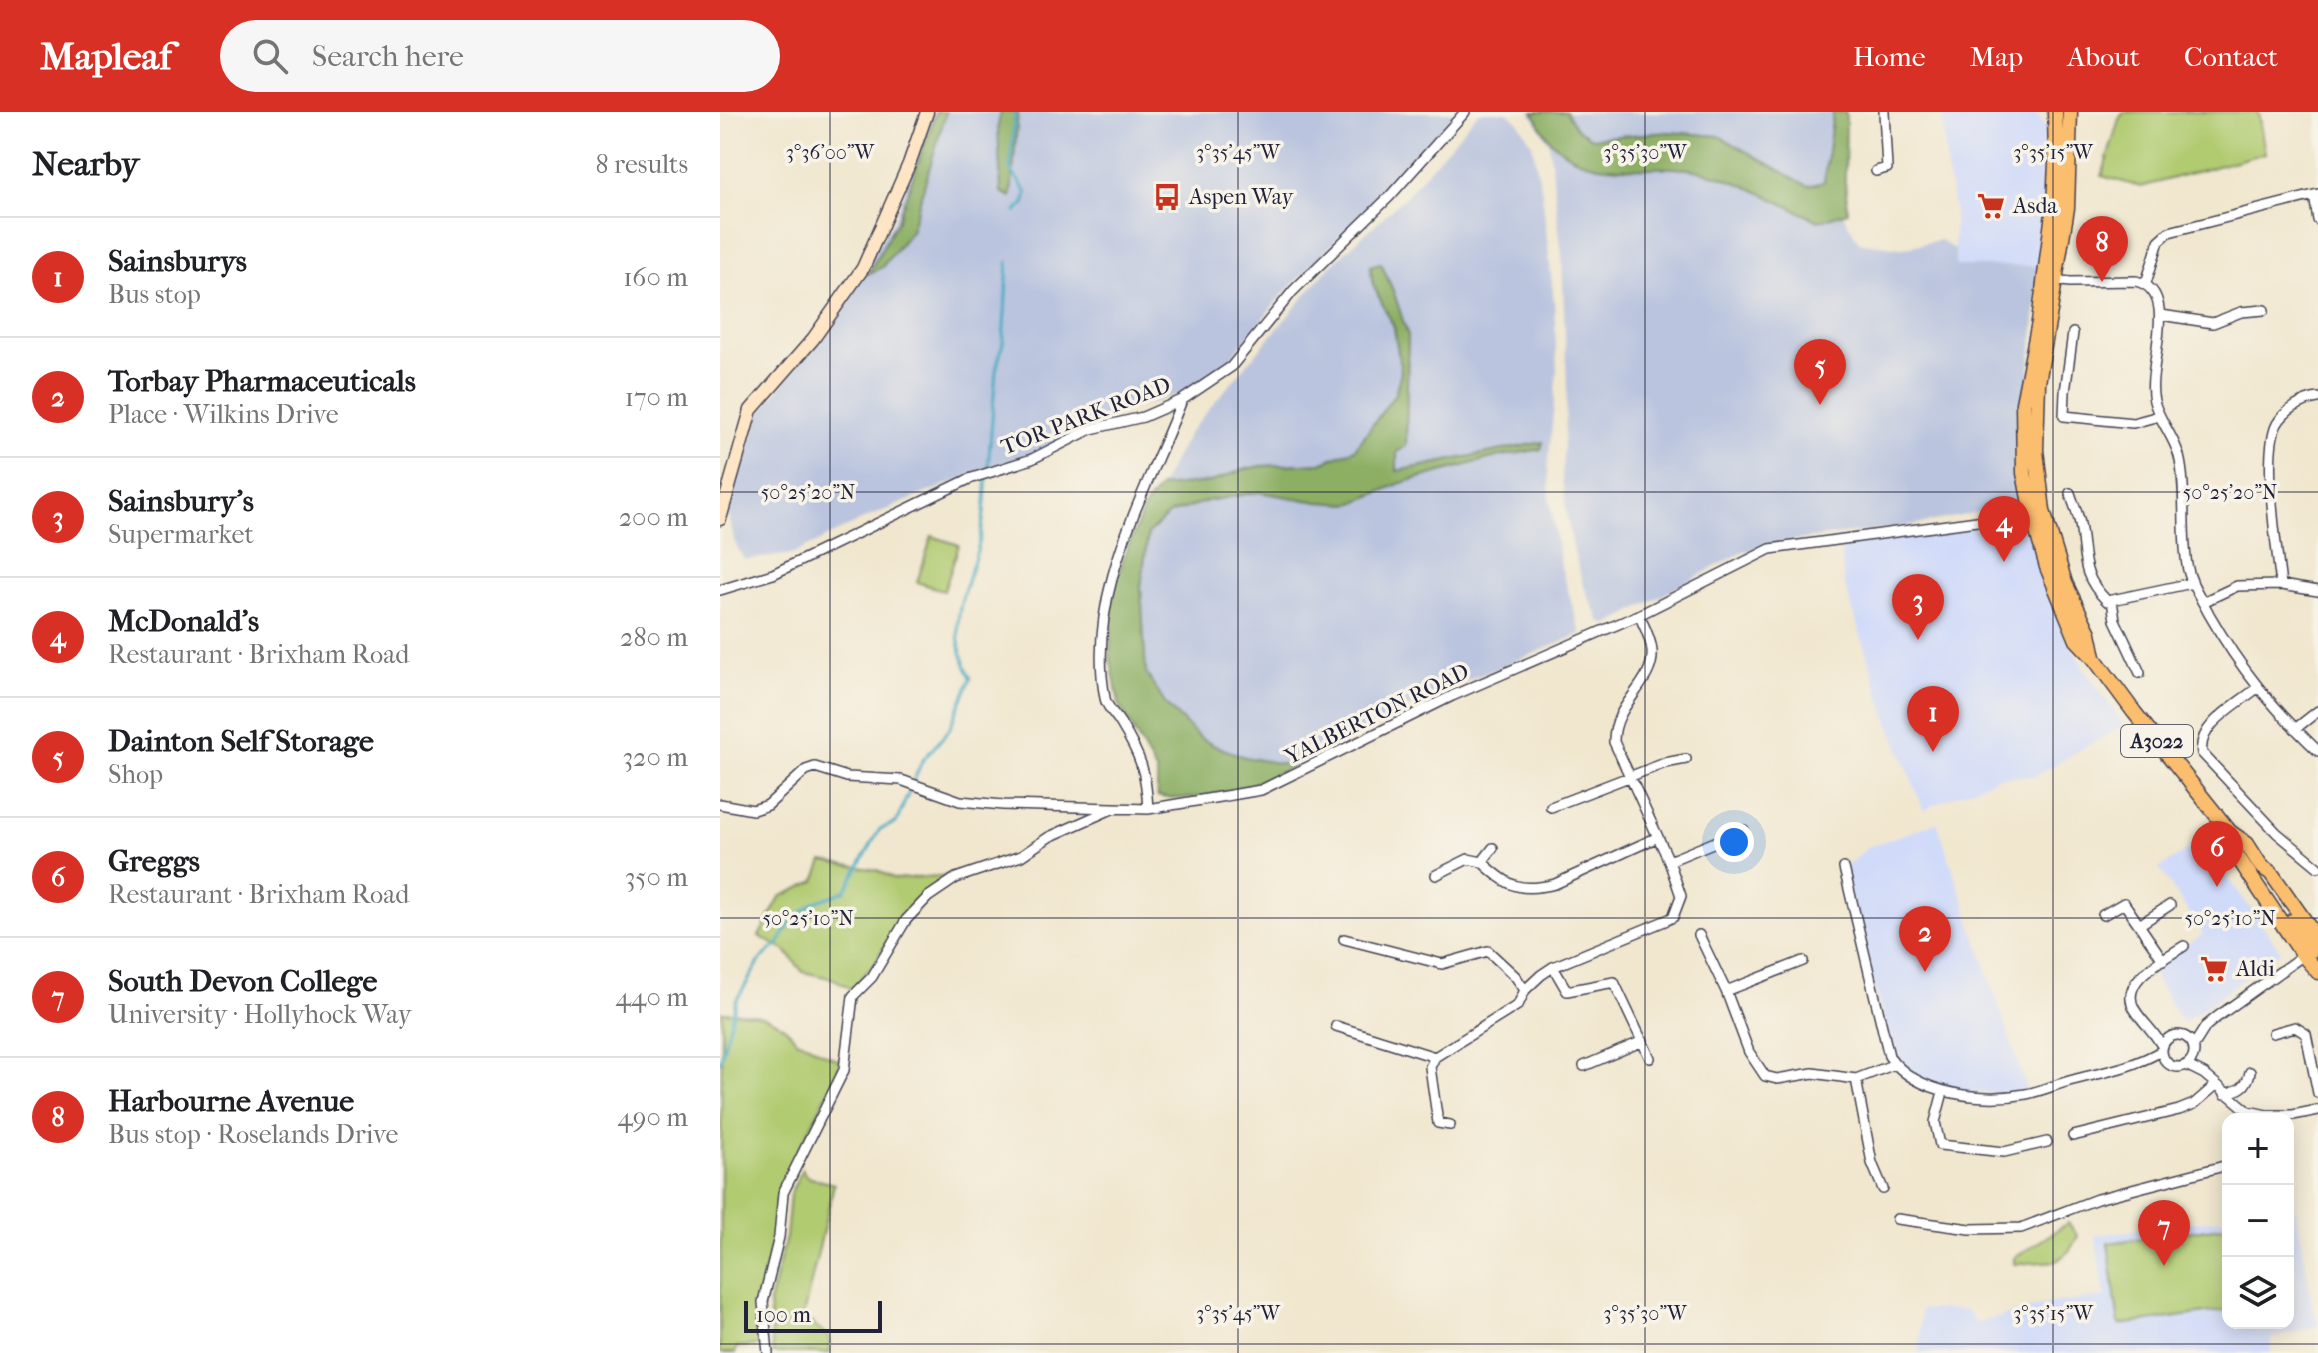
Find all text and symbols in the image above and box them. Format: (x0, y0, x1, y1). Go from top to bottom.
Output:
search box (220, 20, 780, 92)
text: Mapleaf (40, 34, 172, 79)
icon: search (248, 34, 292, 78)
text: Search here (312, 39, 464, 74)
text: Home (1853, 40, 1926, 73)
text: Map (1970, 40, 2023, 73)
text: About (2067, 40, 2140, 73)
text: Contact (2184, 40, 2278, 73)
text: 3°36'00"W (786, 141, 876, 164)
text: 3°35'45"W (1196, 141, 1281, 164)
text: 3°35'30"W (1603, 141, 1688, 164)
text: 3°35'15"W (2013, 141, 2094, 164)
text: Nearby (32, 144, 139, 184)
text: 8 results (595, 149, 688, 180)
bus stop icon: Aspen Way (1152, 182, 1182, 212)
place label: Aspen Way (1188, 184, 1295, 210)
supermarket icon: Asda (1976, 191, 2006, 221)
place label: Asda (2012, 193, 2058, 219)
pin: 8 (2076, 216, 2128, 282)
text: Sainsburys (108, 244, 247, 279)
text: 1 (53, 262, 63, 293)
text: 160 m (623, 262, 688, 293)
text: Bus stop (108, 279, 201, 310)
pin: 5 (1794, 339, 1846, 405)
text: Torbay Pharmaceuticals (108, 364, 416, 399)
street label: TOR PARK ROAD (998, 372, 1174, 460)
text: 2 (51, 382, 65, 413)
text: 170 m (625, 382, 688, 413)
text: Place · Wilkins Drive (108, 399, 339, 430)
text: 50°25'20"N (761, 481, 855, 504)
text: 50°25'20"N (2183, 481, 2277, 504)
text: Sainsbury's (108, 484, 254, 519)
pin: 4 (1978, 496, 2030, 562)
text: 3 (53, 502, 63, 533)
text: 200 m (619, 502, 688, 533)
text: Supermarket (108, 519, 254, 550)
pin: 3 (1892, 574, 1944, 640)
text: McDonald's (108, 604, 259, 639)
text: 4 (50, 622, 66, 653)
text: 280 m (620, 622, 688, 653)
text: Restaurant · Brixham Road (108, 639, 409, 670)
street label: YALBERTON ROAD (1280, 658, 1473, 770)
pin: 1 (1907, 686, 1959, 752)
text: Dainton Self Storage (108, 724, 374, 759)
road number: A3022 (2121, 725, 2193, 757)
text: 5 (52, 742, 64, 773)
text: 320 m (622, 742, 688, 773)
text: Shop (108, 759, 163, 790)
pin: 6 (2191, 821, 2243, 887)
your location (1714, 822, 1754, 862)
text: Greggs (108, 844, 200, 879)
text: 6 (51, 862, 65, 893)
text: 350 m (625, 862, 688, 893)
text: Restaurant · Brixham Road (108, 879, 409, 910)
pin: 2 (1899, 906, 1951, 972)
text: 50°25'10"N (762, 907, 854, 930)
text: 50°25'10"N (2184, 907, 2276, 930)
supermarket icon: Aldi (2199, 954, 2229, 984)
place label: Aldi (2235, 956, 2275, 982)
text: South Devon College (108, 964, 377, 999)
text: 7 (52, 982, 64, 1013)
text: 440 m (616, 982, 688, 1013)
text: University · Hollyhock Way (108, 999, 412, 1030)
text: Harbourne Avenue (108, 1084, 354, 1119)
text: 8 (51, 1102, 65, 1133)
text: 490 m (617, 1102, 688, 1133)
map controls (2222, 1113, 2294, 1329)
button: + (2222, 1113, 2294, 1185)
text: Bus stop · Roselands Drive (108, 1119, 398, 1150)
button: − (2222, 1185, 2294, 1257)
pin: 7 (2138, 1200, 2190, 1266)
button: layers (2222, 1257, 2294, 1329)
scale bar (744, 1297, 882, 1333)
text: 100 m (756, 1302, 811, 1328)
text: 3°35'45"W (1196, 1302, 1281, 1325)
text: 3°35'30"W (1603, 1302, 1688, 1325)
text: 3°35'15"W (2013, 1302, 2094, 1325)

